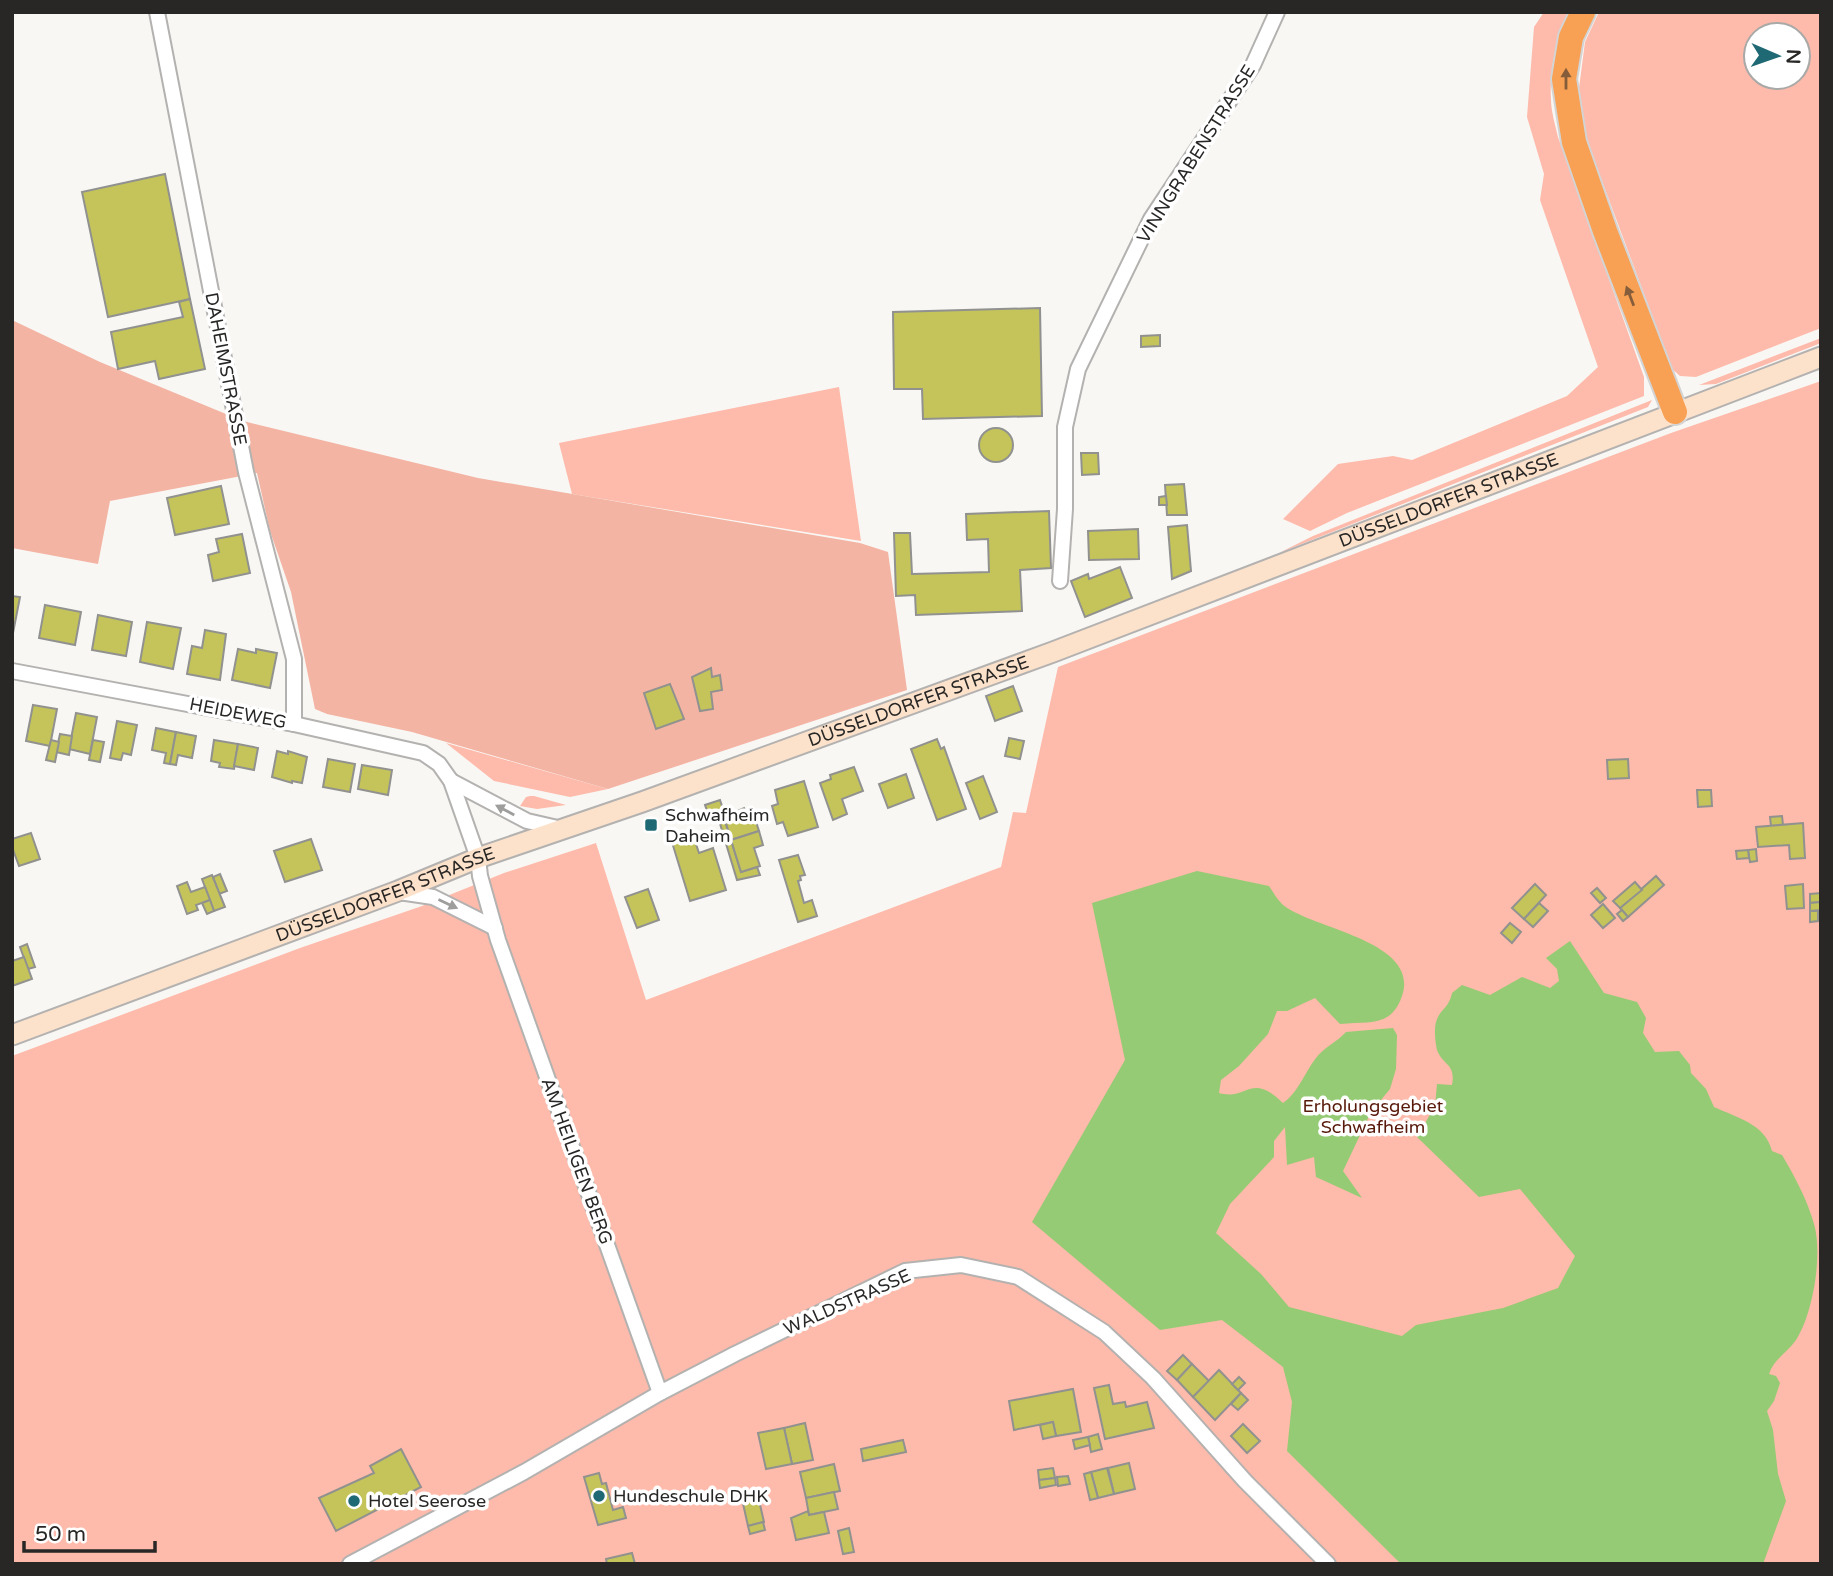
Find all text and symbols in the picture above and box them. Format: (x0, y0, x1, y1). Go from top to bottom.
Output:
north arrow (1742, 21, 1812, 91)
text: N (1782, 49, 1804, 65)
street label: VINNGRABENSTRASSE (1132, 61, 1260, 247)
one-way arrow (1560, 68, 1572, 90)
one-way arrow (1624, 286, 1635, 307)
street label: DAHEIMSTRASSE (200, 291, 252, 447)
street label: DÜSSELDORFER STRASSE (1336, 448, 1561, 552)
street label: DÜSSELDORFER STRASSE (805, 651, 1032, 752)
street label: HEIDEWEG (188, 693, 288, 733)
one-way arrow (495, 804, 515, 815)
place label: Schwafheim Daheim (665, 804, 770, 847)
marker: Schwafheim Daheim (643, 817, 659, 833)
street label: DÜSSELDORFER STRASSE (273, 842, 498, 947)
one-way arrow (438, 898, 458, 910)
street label: AM HEILIGEN BERG (537, 1075, 617, 1247)
park label: Erholungsgebiet Schwafheim (1302, 1095, 1444, 1138)
street label: WALDSTRASSE (780, 1264, 914, 1340)
place label: Hundeschule DHK (613, 1485, 768, 1507)
marker: Hundeschule DHK (591, 1488, 607, 1504)
place label: Hotel Seerose (368, 1490, 486, 1512)
marker: Hotel Seerose (346, 1493, 362, 1509)
scale bar (24, 1510, 156, 1554)
text: 50 m (35, 1522, 86, 1547)

